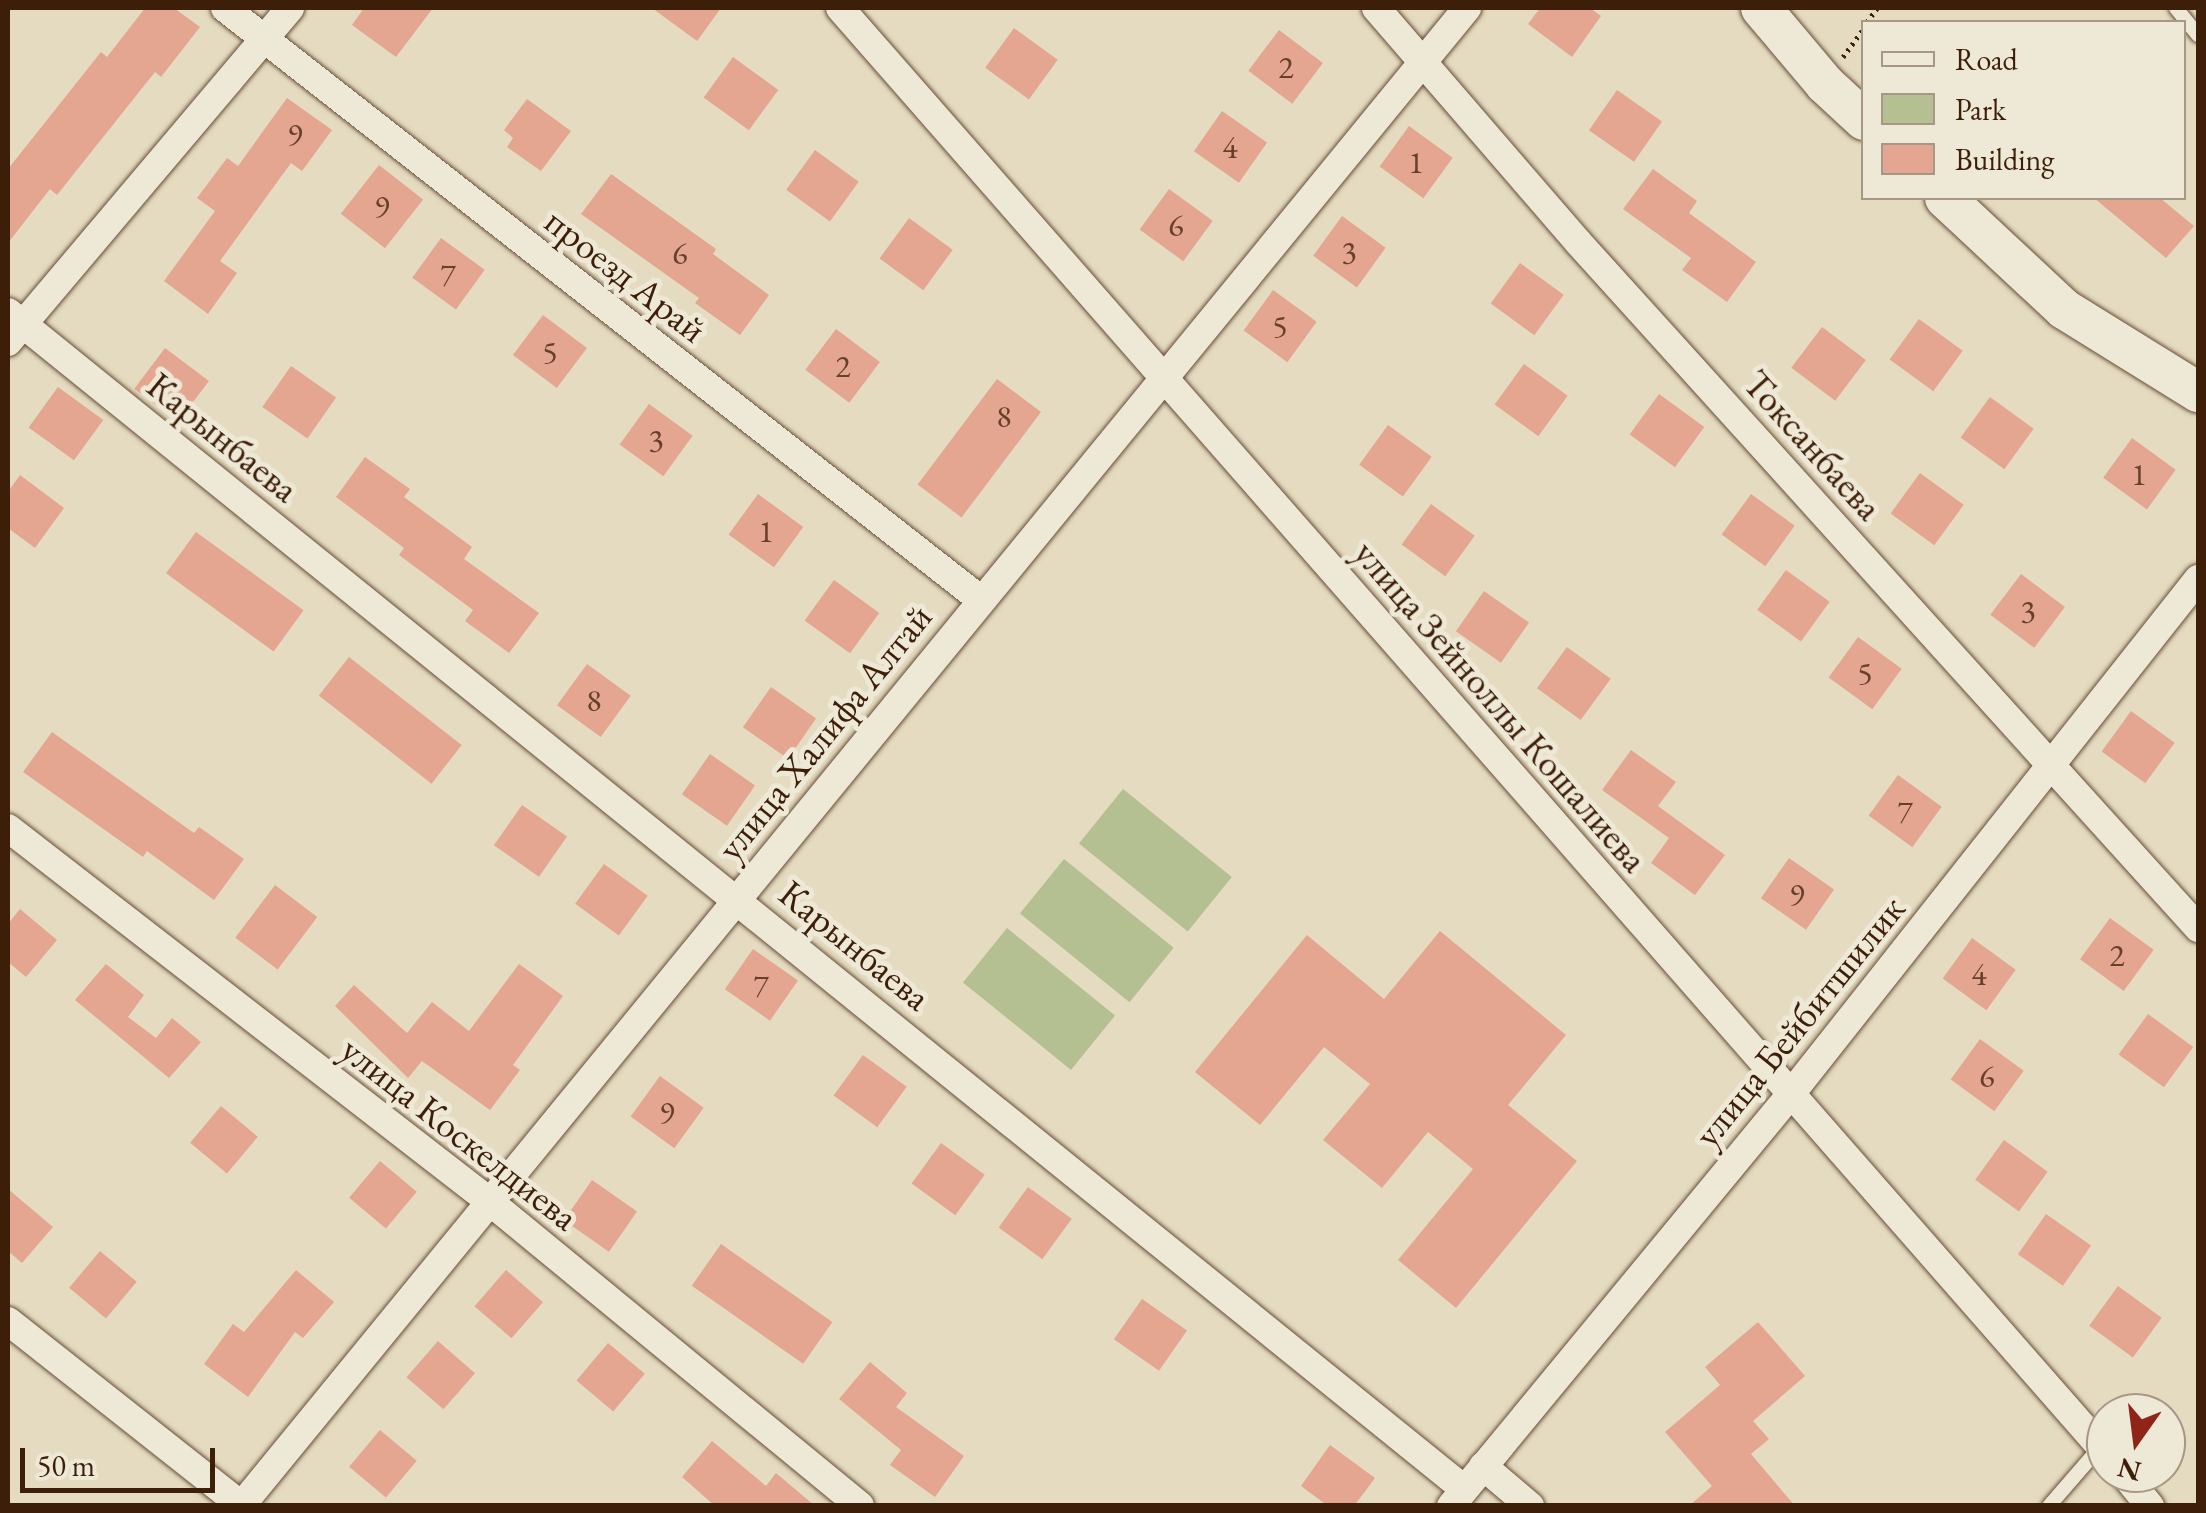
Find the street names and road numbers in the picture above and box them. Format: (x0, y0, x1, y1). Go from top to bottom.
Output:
street label: проезд Арай (536, 198, 716, 352)
street label: Токсанбаева (1734, 361, 1892, 529)
street label: Карынбаева (138, 362, 308, 512)
street label: улица Зейноллы Кошалиева (1344, 531, 1658, 881)
street label: улица Халифа Алтай (707, 595, 941, 869)
street label: Карынбаева (770, 870, 940, 1020)
street label: улица Бейбитшилик (1684, 886, 1914, 1156)
street label: улица Коскелдиева (332, 1026, 588, 1240)

